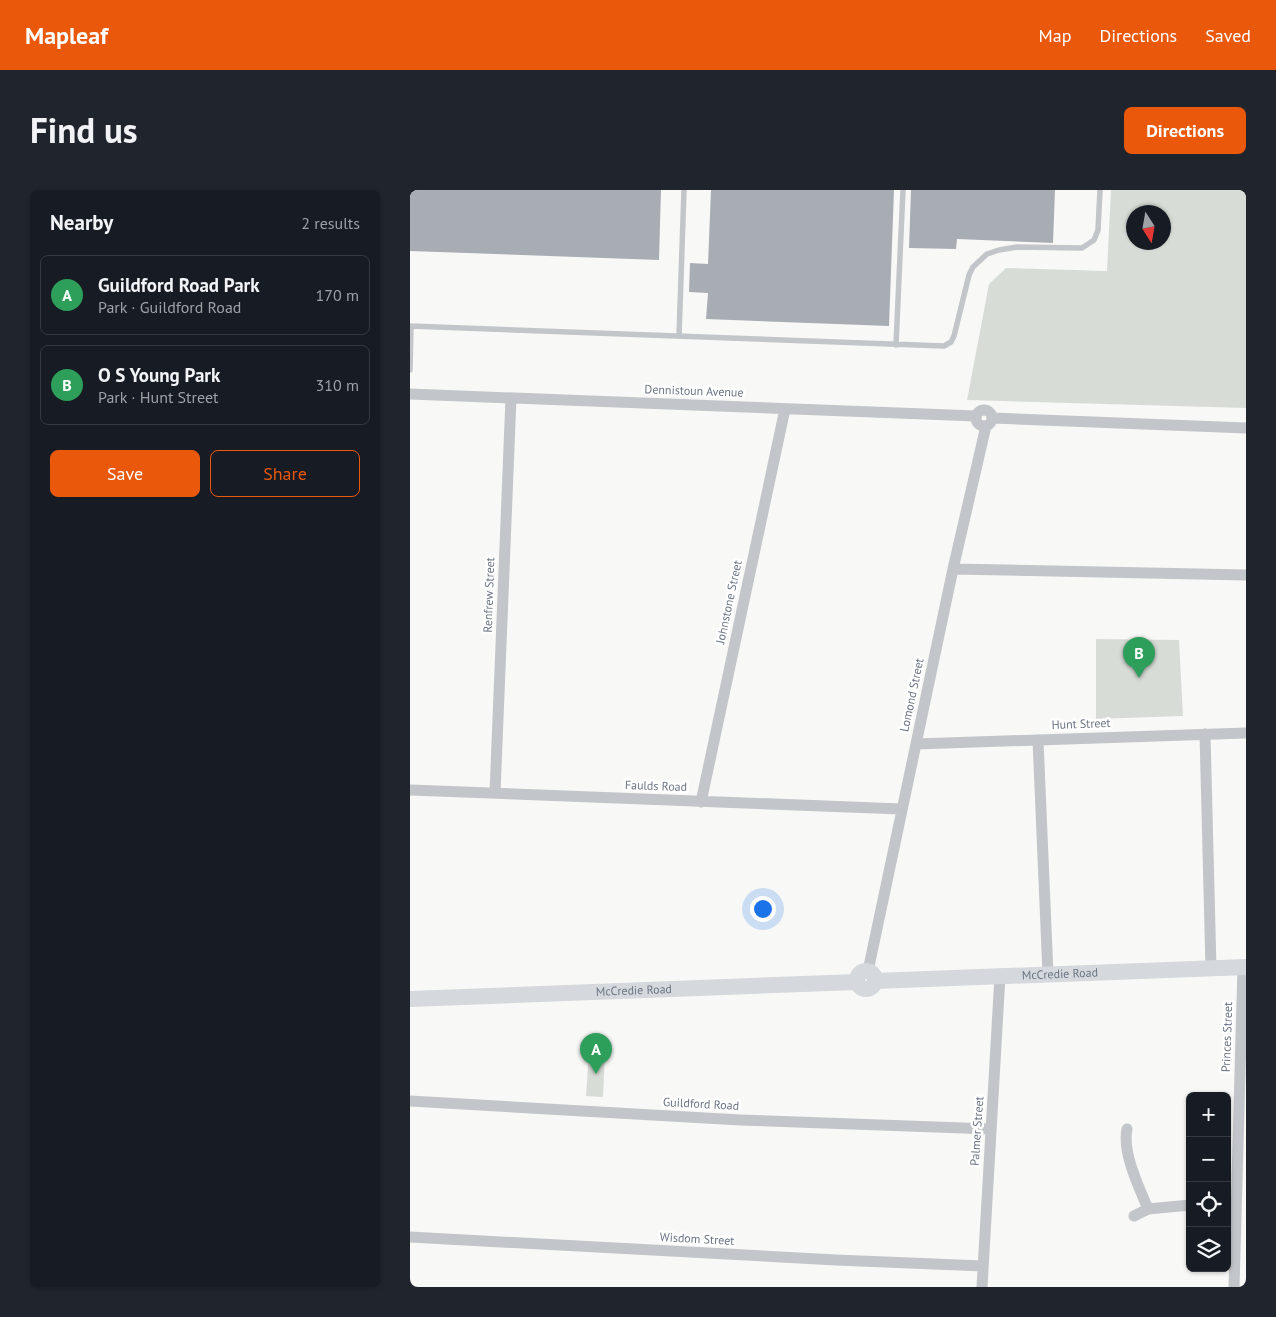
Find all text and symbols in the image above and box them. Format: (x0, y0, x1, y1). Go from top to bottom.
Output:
text: Mapleaf (25, 20, 108, 51)
text: Map (1039, 24, 1071, 47)
text: Directions (1099, 24, 1177, 47)
text: Saved (1205, 24, 1251, 47)
text: Find us (30, 107, 138, 153)
button: Directions (1124, 107, 1246, 154)
north arrow (1126, 205, 1171, 250)
text: Nearby (50, 209, 113, 236)
text: 2 results (301, 213, 360, 233)
text: Guildford Road Park (98, 273, 260, 297)
text: A (62, 285, 72, 305)
text: 170 m (316, 285, 359, 305)
text: Park · Guildford Road (98, 297, 241, 317)
text: O S Young Park (98, 363, 220, 387)
text: B (62, 375, 72, 395)
text: 310 m (316, 375, 359, 395)
street label: Dennistoun Avenue (644, 381, 744, 400)
text: Park · Hunt Street (98, 387, 218, 407)
button: Save (50, 450, 200, 497)
button: Share (210, 450, 360, 497)
street label: Renfrew Street (480, 557, 497, 633)
street label: Johnstone Street (712, 559, 745, 646)
pin: B (1123, 637, 1155, 678)
street label: Lomond Street (896, 657, 927, 733)
street label: Hunt Street (1051, 715, 1111, 732)
street label: Faulds Road (625, 777, 687, 794)
your location (750, 896, 776, 922)
street label: McCredie Road (1021, 965, 1098, 982)
street label: McCredie Road (595, 981, 672, 999)
street label: Princes Street (1218, 1002, 1235, 1072)
pin: A (580, 1033, 612, 1074)
map controls (1186, 1092, 1231, 1272)
button: + (1186, 1092, 1231, 1137)
street label: Guildford Road (663, 1094, 739, 1113)
street label: Palmer Street (967, 1096, 986, 1166)
button: − (1186, 1137, 1231, 1182)
button: locate (1186, 1182, 1231, 1227)
button: layers (1186, 1227, 1231, 1272)
street label: Wisdom Street (659, 1229, 735, 1248)

